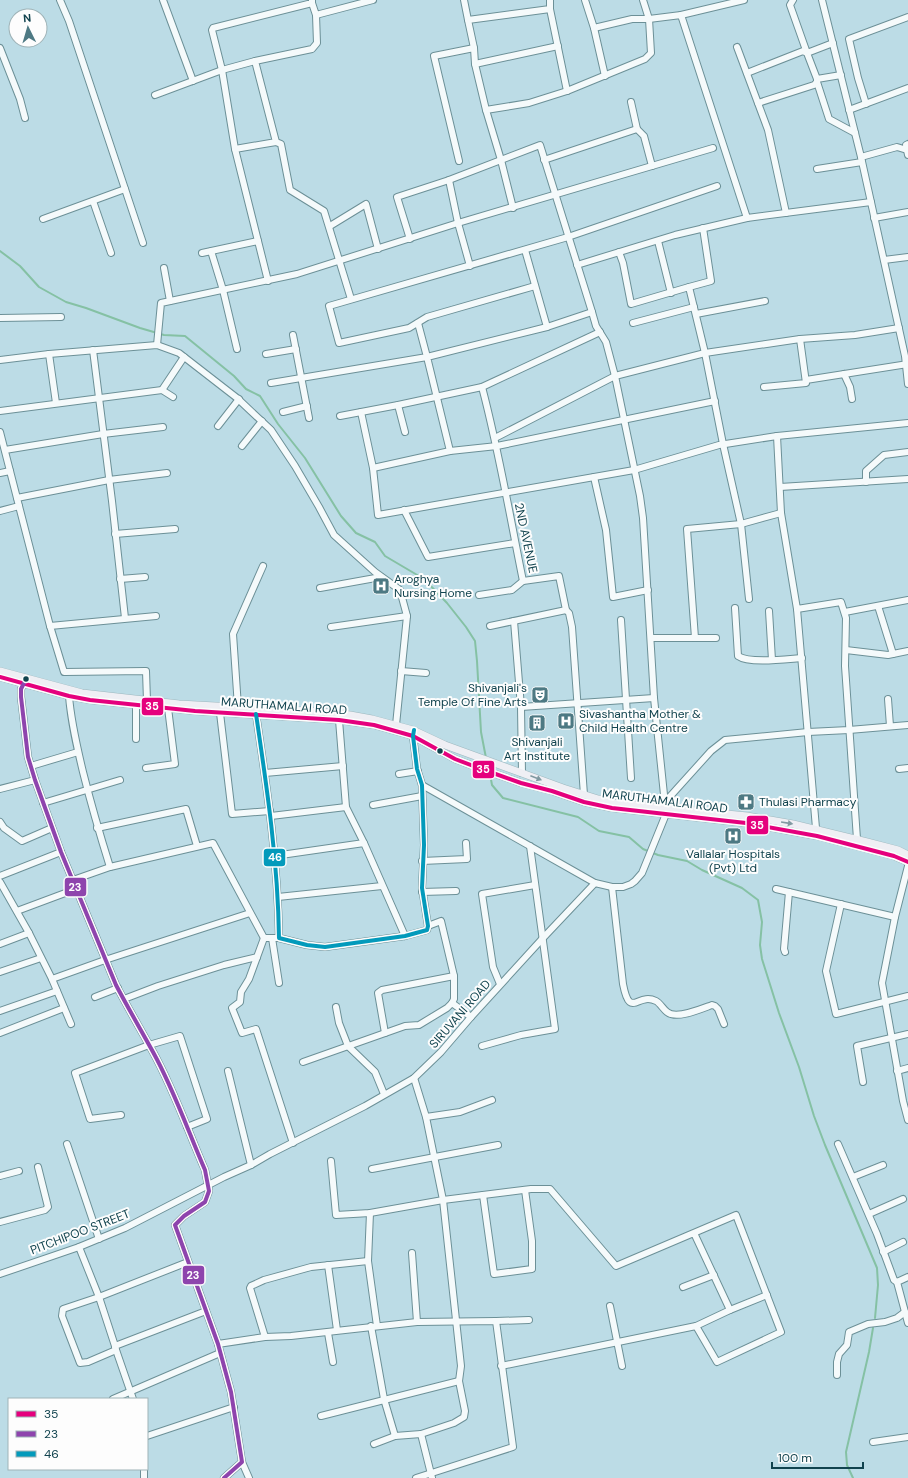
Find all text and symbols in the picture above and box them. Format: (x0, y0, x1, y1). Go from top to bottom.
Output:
north arrow (8, 8, 48, 48)
text: N (23, 11, 32, 25)
street label: 2ND AVENUE (511, 502, 541, 575)
place label: Aroghya Nursing Home (394, 571, 472, 601)
hospital icon: Aroghya Nursing Home (371, 576, 391, 596)
unlabelled marker (21, 674, 31, 684)
place label: Shivanjali's Temple Of Fine Arts (418, 680, 527, 710)
theatre icon: Shivanjali's Temple Of Fine Arts (530, 685, 550, 705)
street label: MARUTHAMALAI ROAD (220, 694, 348, 718)
line badge: 35 (141, 697, 164, 716)
text: 35 (145, 699, 159, 713)
place label: Sivashantha Mother & Child Health Centre (579, 706, 701, 736)
hospital icon: Sivashantha Mother & Child Health Centre (556, 711, 576, 731)
building icon: Shivanjali Art Institute (527, 713, 547, 733)
place label: Shivanjali Art Institute (504, 734, 570, 764)
unlabelled marker (435, 746, 445, 756)
line badge: 35 (472, 760, 495, 779)
text: 35 (476, 762, 490, 776)
one-way arrow (531, 776, 543, 782)
street label: MARUTHAMALAI ROAD (601, 785, 729, 817)
pharmacy icon: Thulasi Pharmacy (736, 792, 756, 812)
place label: Thulasi Pharmacy (759, 794, 857, 810)
line badge: 35 (746, 815, 769, 835)
text: 35 (750, 818, 764, 832)
one-way arrow (781, 820, 793, 826)
hospital icon: Vallalar Hospitals (Pvt) Ltd (723, 826, 743, 846)
place label: Vallalar Hospitals (Pvt) Ltd (686, 846, 780, 876)
line badge: 46 (263, 848, 286, 867)
text: 46 (268, 850, 282, 864)
line badge: 23 (64, 877, 87, 897)
text: 23 (69, 880, 81, 894)
street label: SIRUVANI ROAD (426, 976, 494, 1052)
street label: PITCHIPOO STREET (28, 1206, 132, 1258)
line badge: 23 (182, 1265, 205, 1285)
text: 23 (187, 1268, 199, 1282)
legend (8, 1398, 148, 1470)
text: 35 (44, 1406, 58, 1422)
text: 23 (44, 1426, 58, 1442)
scale bar (772, 1444, 863, 1470)
text: 46 (44, 1446, 59, 1462)
text: 100 m (778, 1450, 812, 1466)

